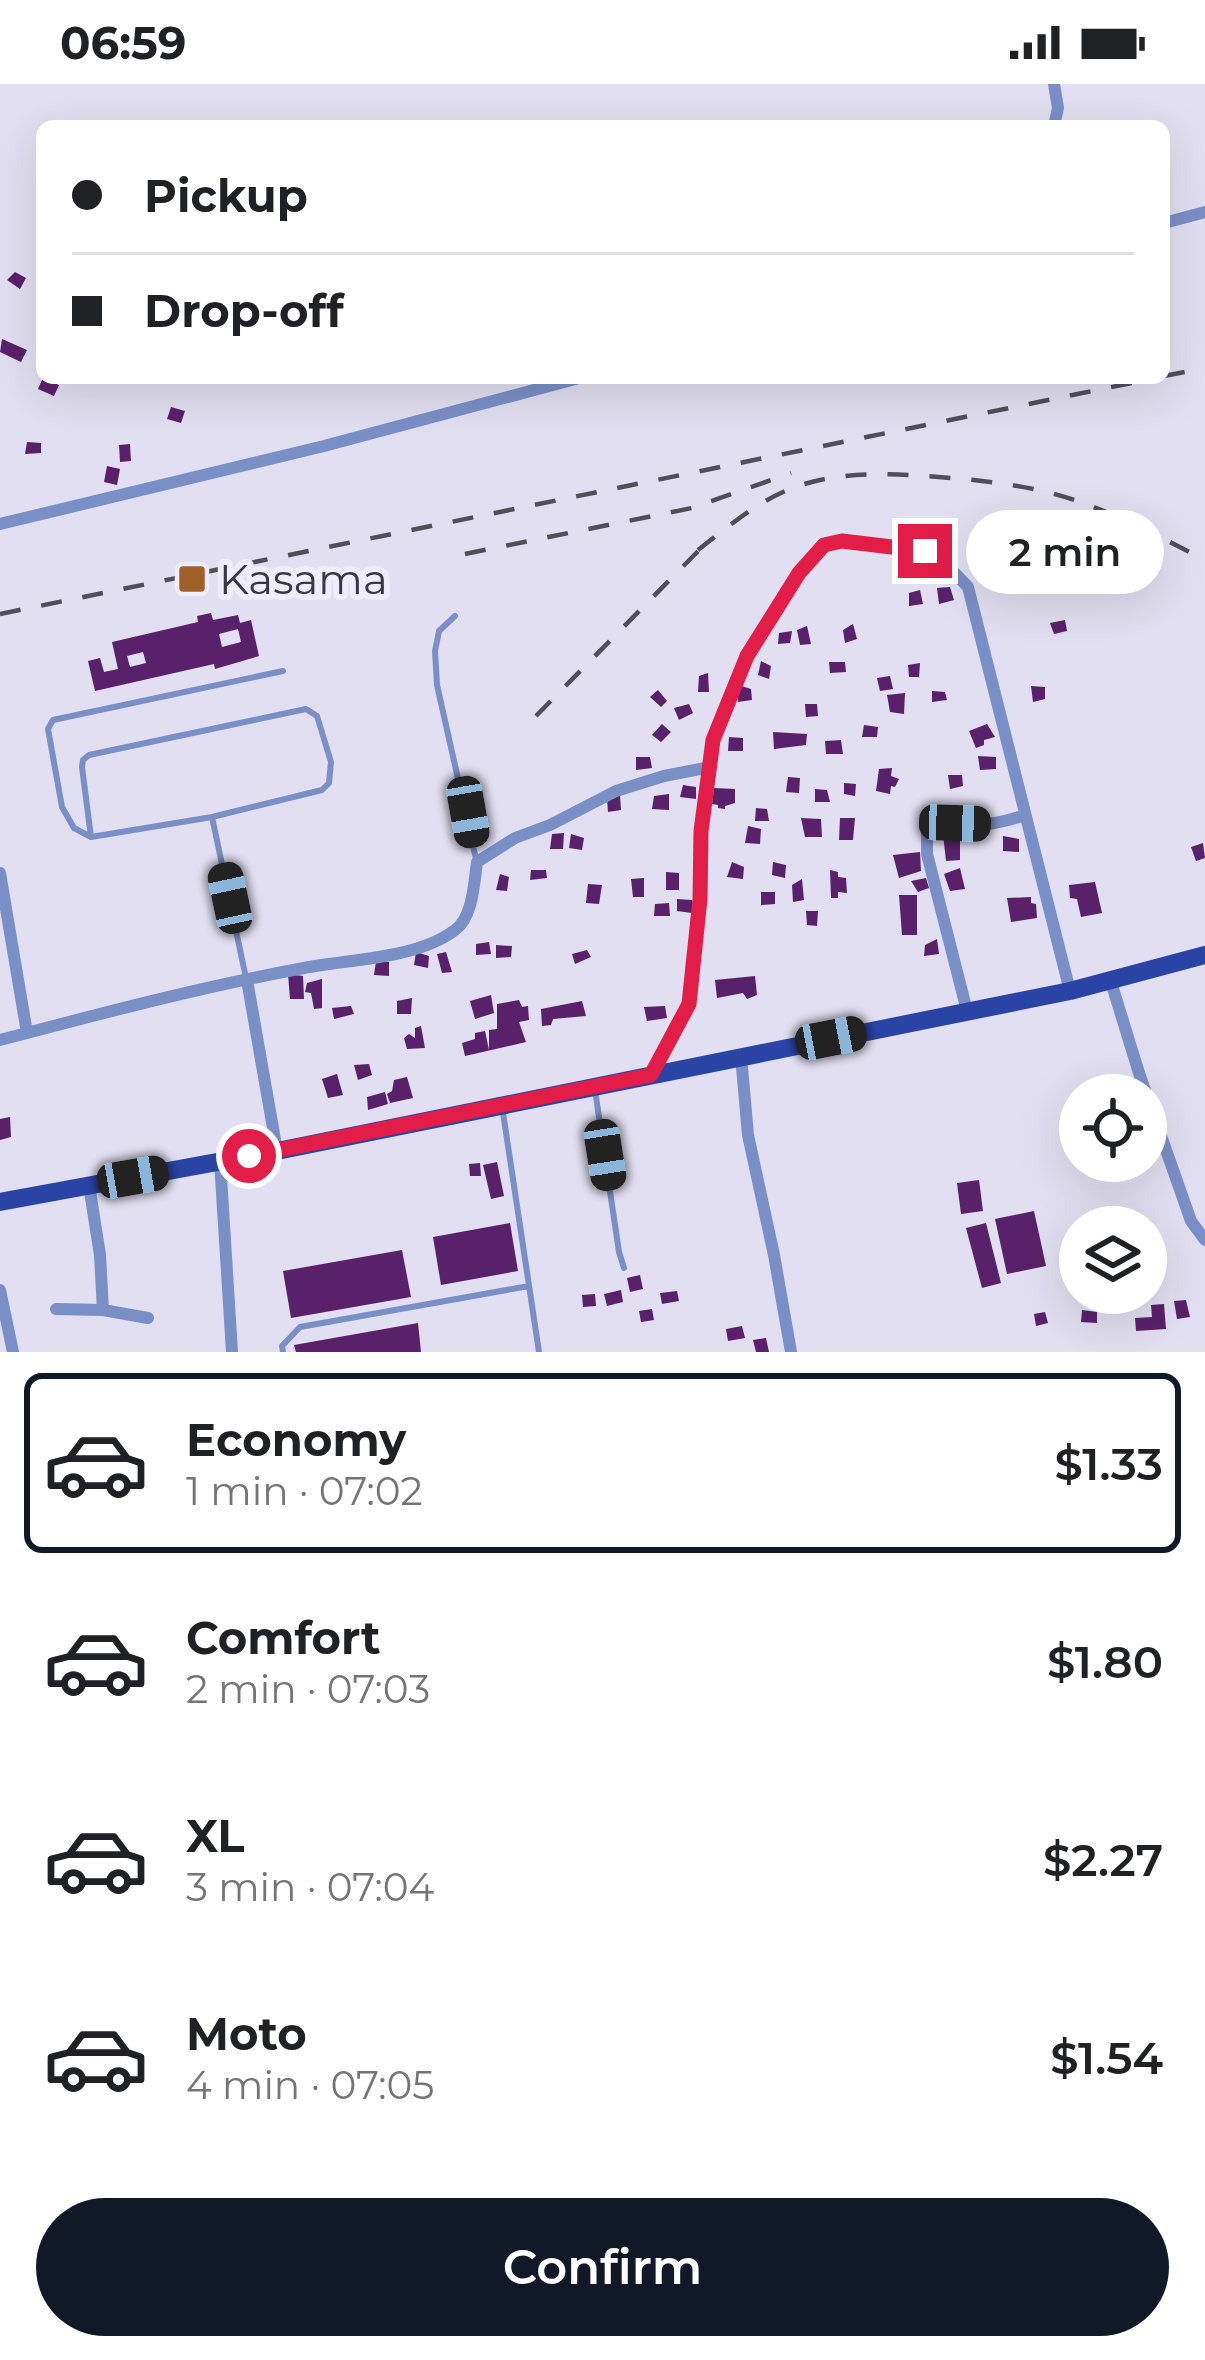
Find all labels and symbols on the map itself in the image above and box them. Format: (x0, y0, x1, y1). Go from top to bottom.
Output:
callout: 2 min (967, 509, 1165, 593)
route end (898, 524, 952, 578)
place label: Kasama (219, 553, 388, 605)
marker: Kasama (176, 563, 208, 595)
car (444, 773, 492, 851)
car (918, 804, 992, 842)
car (205, 859, 255, 937)
car (792, 1013, 870, 1063)
car (582, 1117, 628, 1193)
route start (222, 1129, 276, 1183)
car (94, 1153, 172, 1201)

